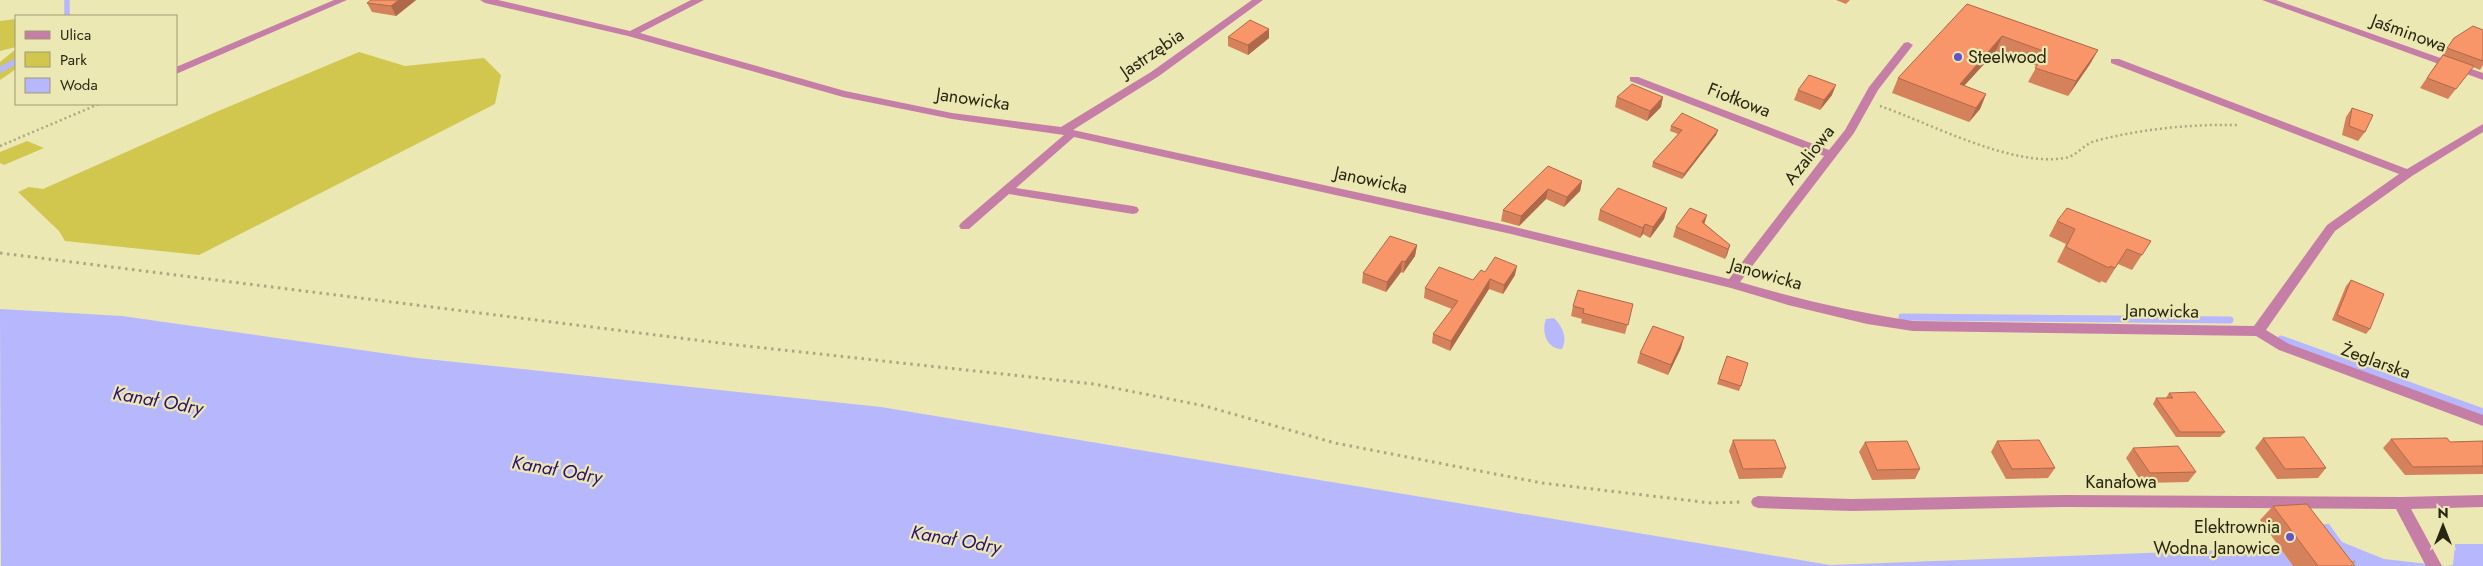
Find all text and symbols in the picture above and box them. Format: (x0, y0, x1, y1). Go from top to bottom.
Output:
street label: Jaśminowa (2366, 7, 2450, 59)
legend (15, 15, 178, 105)
street label: Jastrzębia (1113, 22, 1189, 85)
text: Ulica (60, 24, 91, 46)
place label: Steelwood (1968, 44, 2047, 70)
text: Park (60, 49, 87, 71)
marker: Steelwood (1952, 51, 1964, 63)
text: Woda (60, 74, 98, 96)
street label: Fiołkowa (1704, 76, 1774, 124)
street label: Janowicka (933, 81, 1011, 117)
street label: Azaliowa (1778, 120, 1840, 190)
street label: Janowicka (1330, 159, 1410, 200)
street label: Janowicka (1725, 251, 1805, 297)
street label: Janowicka (2123, 297, 2199, 325)
street label: Żeglarska (2338, 336, 2414, 386)
water label: Kanał Odry (111, 379, 207, 422)
water label: Kanał Odry (510, 448, 606, 491)
street label: Kanałowa (2085, 469, 2157, 495)
north arrow (2418, 501, 2468, 551)
text: N (2437, 503, 2449, 523)
place label: Elektrownia Wodna Janowice (2153, 514, 2280, 561)
water label: Kanał Odry (909, 518, 1005, 561)
marker: Elektrownia Wodna Janowice (2284, 531, 2296, 543)

